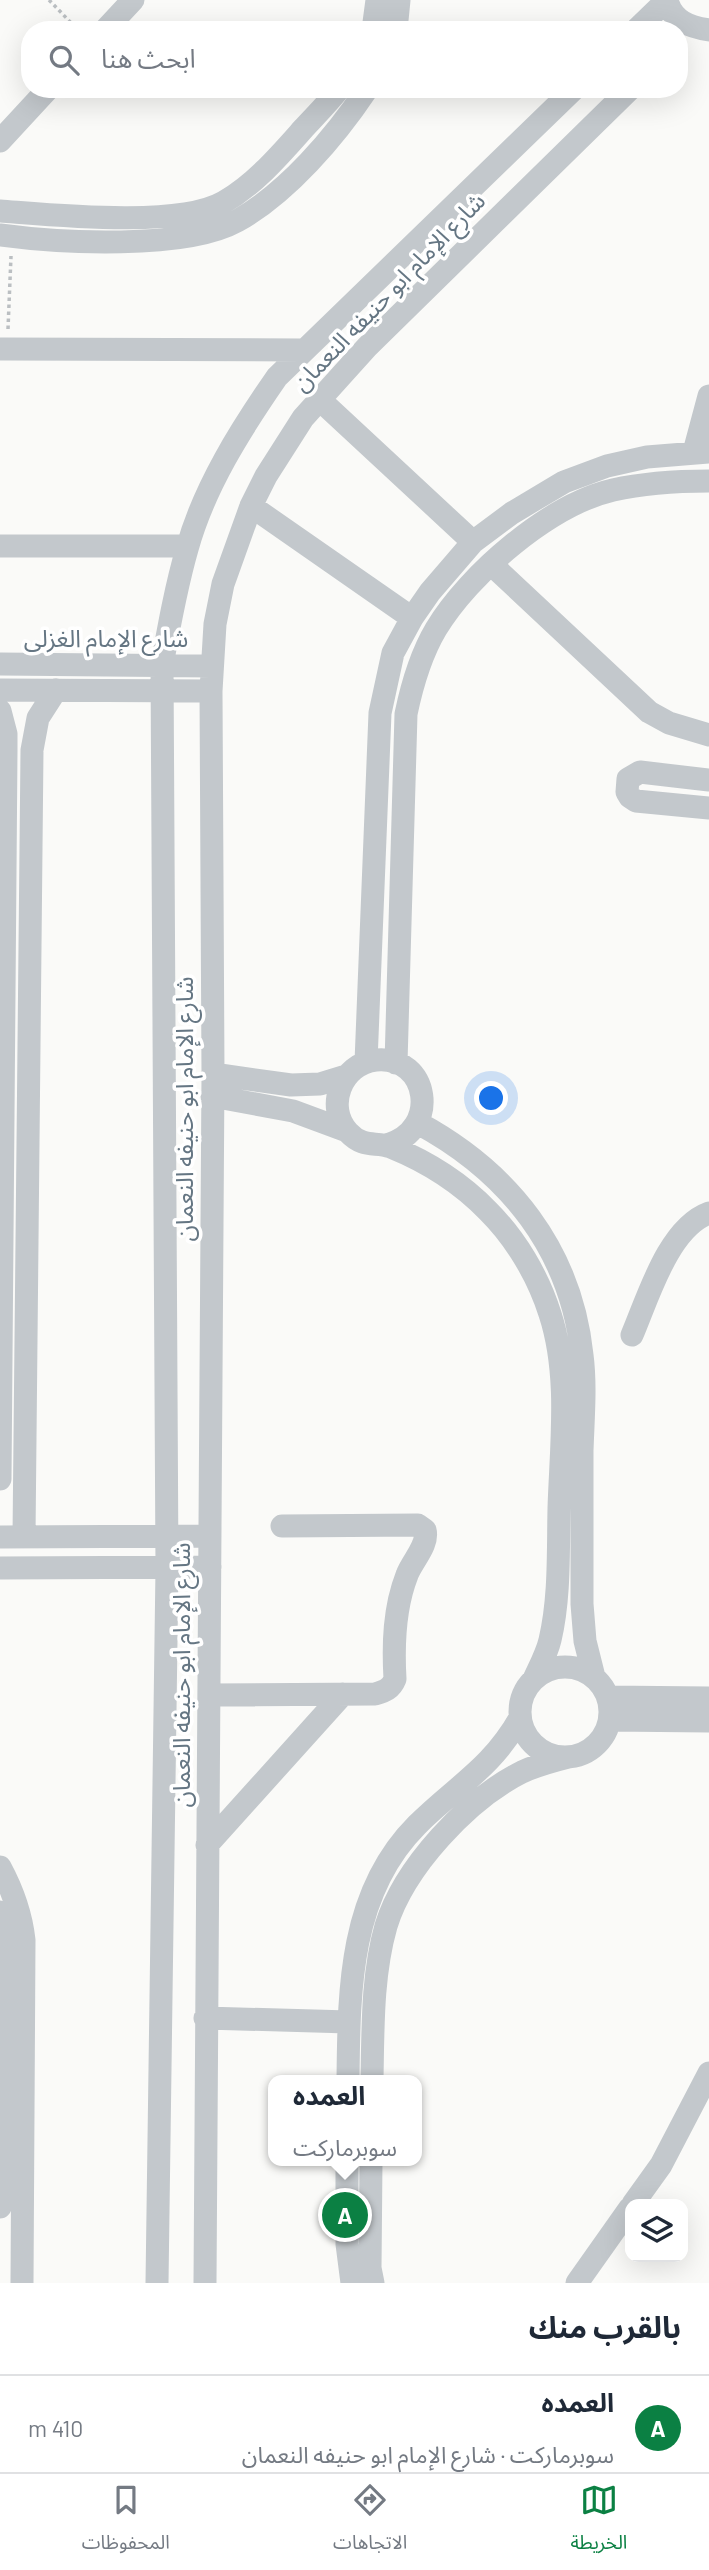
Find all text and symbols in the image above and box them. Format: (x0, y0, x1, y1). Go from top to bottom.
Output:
search box (21, 21, 688, 98)
icon: search (45, 41, 83, 79)
text: ابحث هنا (101, 42, 196, 73)
street label: شارع الإمام ابو حنيفه النعمان (285, 185, 494, 400)
street label: شارع الإمام الغزلى (24, 623, 188, 657)
street label: شارع الإمام ابو حنيفه النعمان (169, 976, 203, 1242)
your location (474, 1081, 508, 1115)
street label: شارع الإمام ابو حنيفه النعمان (166, 1542, 200, 1808)
popup (268, 2075, 422, 2166)
text: العمده (293, 2079, 365, 2110)
text: سوبرماركت (293, 2133, 397, 2161)
pin: A (322, 2189, 368, 2241)
map controls (625, 2199, 688, 2262)
button: layers (625, 2199, 688, 2262)
text: بالقرب منك (529, 2308, 681, 2344)
text: العمده (542, 2386, 614, 2417)
text: 410 m (28, 2414, 83, 2442)
text: A (650, 2414, 666, 2442)
text: سوبرماركت · شارع الإمام ابو حنيفه النعمان (242, 2440, 614, 2468)
tab: المحفوظات (82, 2481, 170, 2563)
tab: الاتجاهات (333, 2481, 407, 2563)
tab: الخريطة (570, 2481, 627, 2563)

